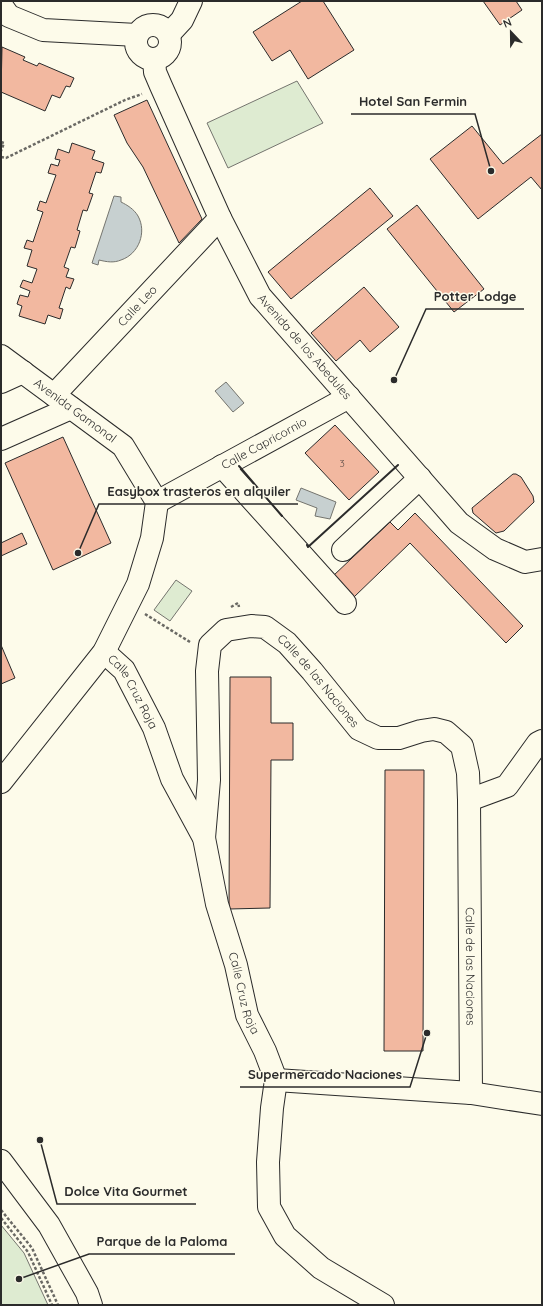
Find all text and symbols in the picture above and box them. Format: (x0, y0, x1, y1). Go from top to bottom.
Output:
north arrow (491, 12, 531, 52)
text: N (501, 15, 514, 31)
callout: Hotel San Fermin (351, 89, 475, 114)
text: Hotel San Fermin (359, 93, 467, 109)
street label: Calle Leo (114, 282, 160, 329)
callout: Potter Lodge (426, 284, 524, 309)
text: Potter Lodge (434, 288, 517, 304)
street label: Avenida de los Abedules (255, 291, 355, 402)
street label: Avenida Gamonal (31, 375, 120, 446)
street label: Calle Capricornio (218, 414, 309, 472)
house number: 3 (339, 457, 345, 470)
callout: Easybox trasteros en alquiler (99, 479, 298, 504)
text: Easybox trasteros en alquiler (107, 483, 291, 499)
street label: Calle de las Naciones (275, 631, 363, 731)
street label: Calle Cruz Roja (105, 651, 161, 731)
street label: Calle de las Naciones (463, 907, 479, 1026)
street label: Calle Cruz Roja (225, 950, 263, 1037)
callout: Supermercado Naciones (240, 1062, 410, 1087)
text: Supermercado Naciones (248, 1066, 402, 1082)
callout: Dolce Vita Gourmet (57, 1179, 196, 1204)
text: Dolce Vita Gourmet (64, 1183, 188, 1199)
callout: Parque de la Paloma (89, 1229, 235, 1254)
text: Parque de la Paloma (97, 1233, 227, 1249)

